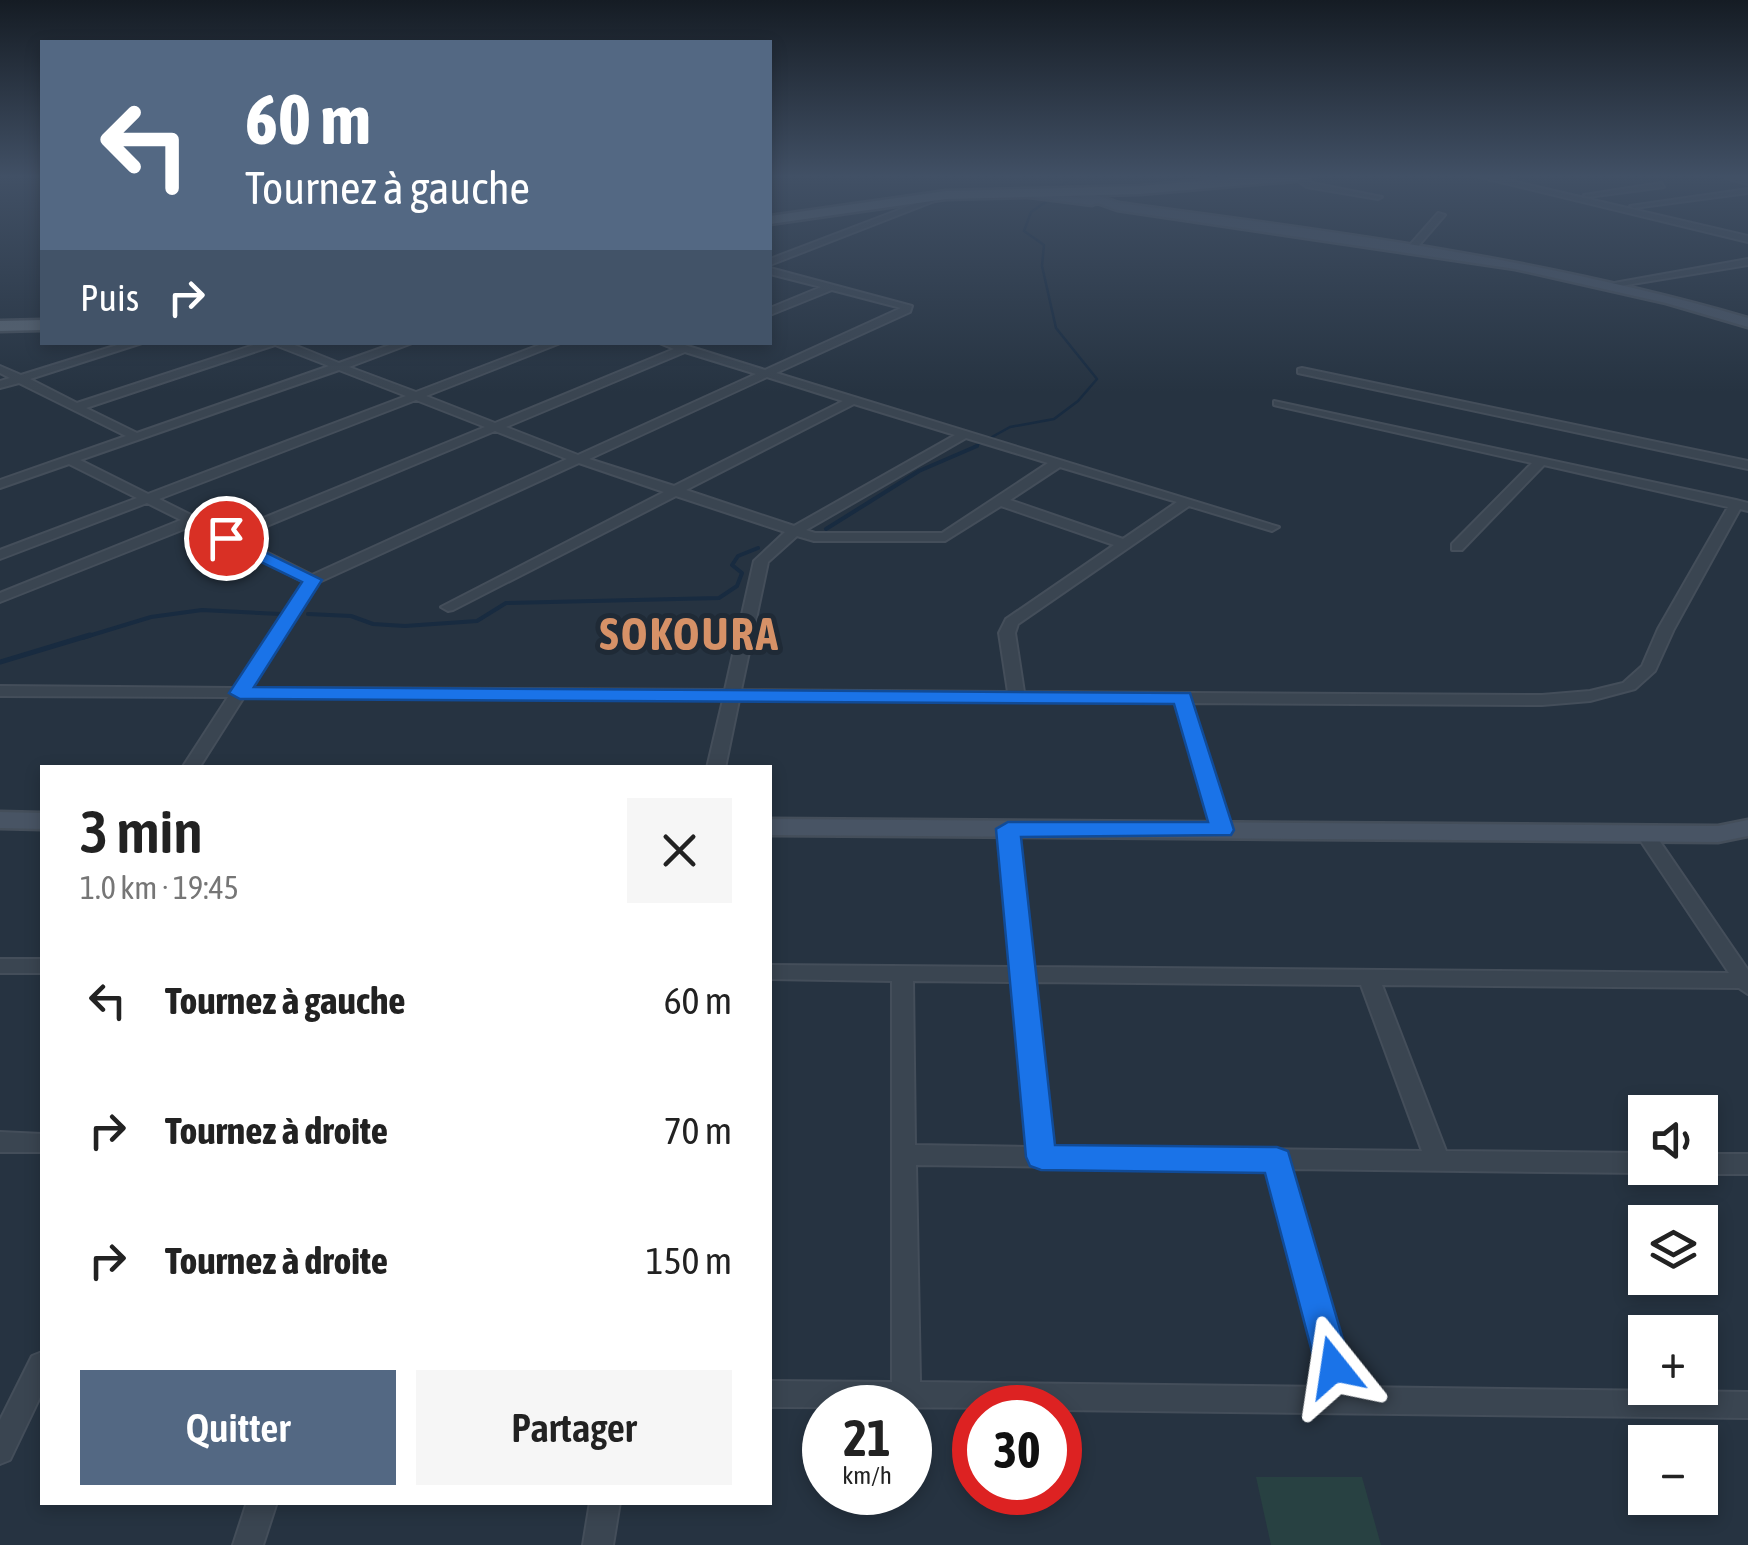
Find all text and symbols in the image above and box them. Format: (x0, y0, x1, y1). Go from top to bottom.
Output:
text: 60 m (245, 79, 371, 159)
icon: left (80, 80, 210, 210)
text: Tournez à gauche (245, 162, 530, 214)
icon: right (159, 270, 214, 325)
text: Puis (80, 276, 139, 319)
pin (184, 496, 269, 581)
icon: arrive (199, 511, 254, 566)
district label: SOKOURA (600, 608, 780, 660)
text: 3 min (80, 797, 203, 866)
button: close (627, 798, 732, 903)
text: 1.0 km · 19:45 (80, 869, 239, 906)
icon: left (80, 973, 135, 1028)
text: Tournez à gauche (165, 979, 406, 1022)
text: 60 m (664, 979, 732, 1022)
map controls (1628, 1095, 1718, 1515)
button: sound (1628, 1095, 1718, 1185)
icon: right (80, 1103, 135, 1158)
text: Tournez à droite (165, 1109, 388, 1152)
text: 70 m (664, 1109, 732, 1152)
button: layers (1628, 1205, 1718, 1295)
icon: right (80, 1233, 135, 1288)
text: Tournez à droite (165, 1239, 388, 1282)
text: 150 m (646, 1239, 732, 1282)
position arrow (1282, 1315, 1386, 1419)
button: + (1628, 1315, 1718, 1405)
button: Quitter (80, 1370, 396, 1485)
button: Partager (416, 1370, 732, 1485)
speed limit sign: 30 (952, 1385, 1082, 1515)
text: 21 (843, 1409, 890, 1467)
button: − (1628, 1425, 1718, 1515)
text: km/h (842, 1461, 892, 1489)

